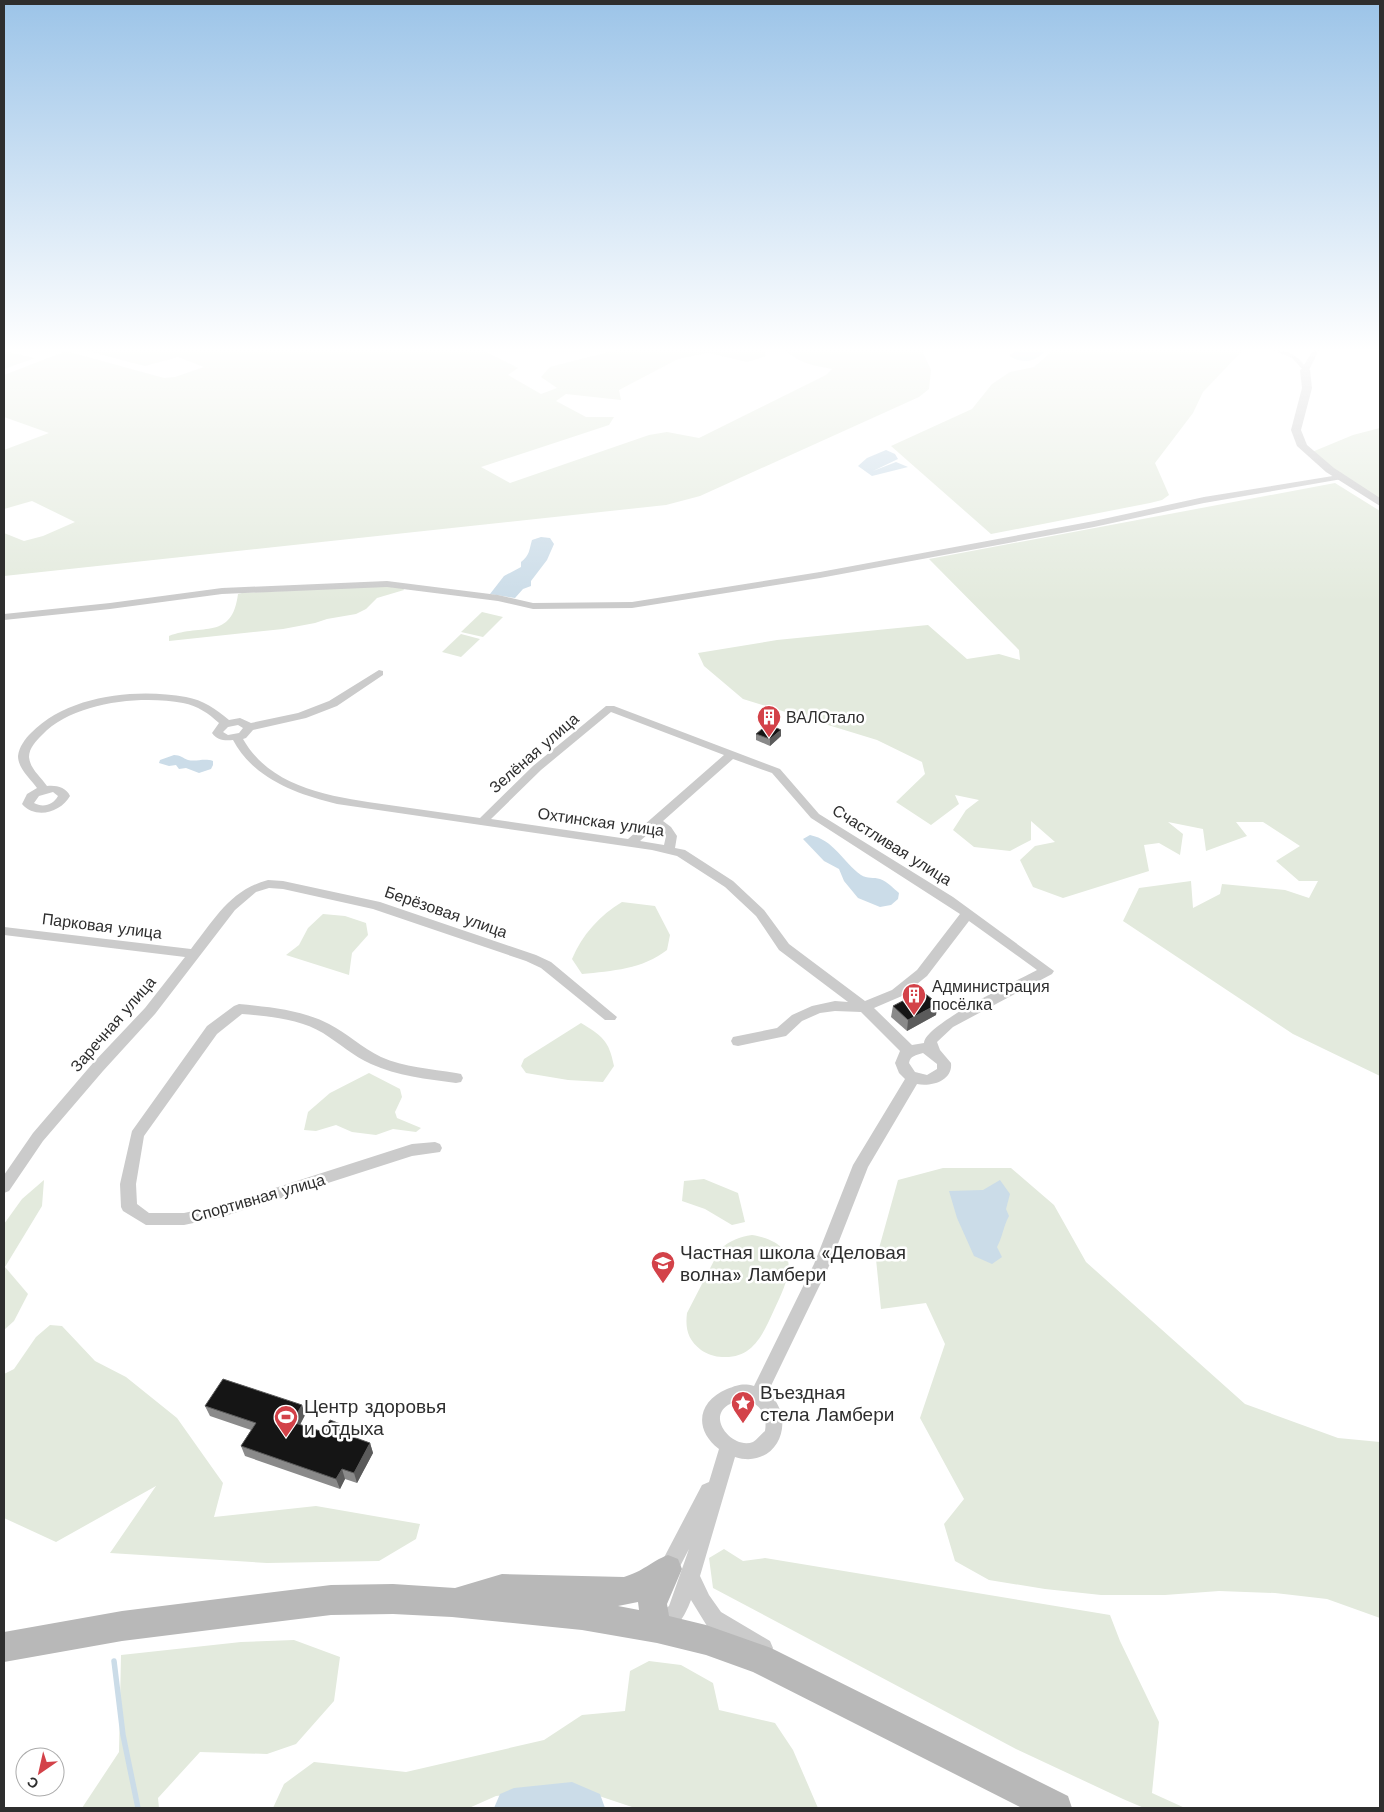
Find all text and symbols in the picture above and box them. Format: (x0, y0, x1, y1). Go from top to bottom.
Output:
building icon: ВАЛОтало (756, 704, 782, 738)
place label: ВАЛОтало (786, 708, 865, 727)
street label: Зелёная улица (485, 709, 583, 797)
street label: Счастливая улица (829, 801, 955, 889)
street label: Охтинская улица (537, 804, 666, 840)
street label: Берёзовая улица (382, 882, 510, 942)
street label: Парковая улица (41, 909, 163, 943)
street label: Заречная улица (66, 972, 160, 1076)
place label: Администрация посёлка (932, 977, 1050, 1014)
building icon: Администрация посёлка (901, 982, 927, 1016)
street label: Спортивная улица (189, 1170, 327, 1226)
place label: Частная школа «Деловая волна» Ламбери (680, 1241, 906, 1286)
school or university icon: Частная школа «Деловая волна» Ламбери (650, 1250, 676, 1284)
place label: Въездная стела Ламбери (760, 1381, 894, 1426)
place icon: Въездная стела Ламбери (730, 1390, 756, 1424)
place label: Центр здоровья и отдыха (304, 1395, 446, 1440)
sports icon: Центр здоровья и отдыха (273, 1404, 299, 1438)
north arrow (15, 1747, 65, 1797)
text: С (24, 1773, 41, 1792)

